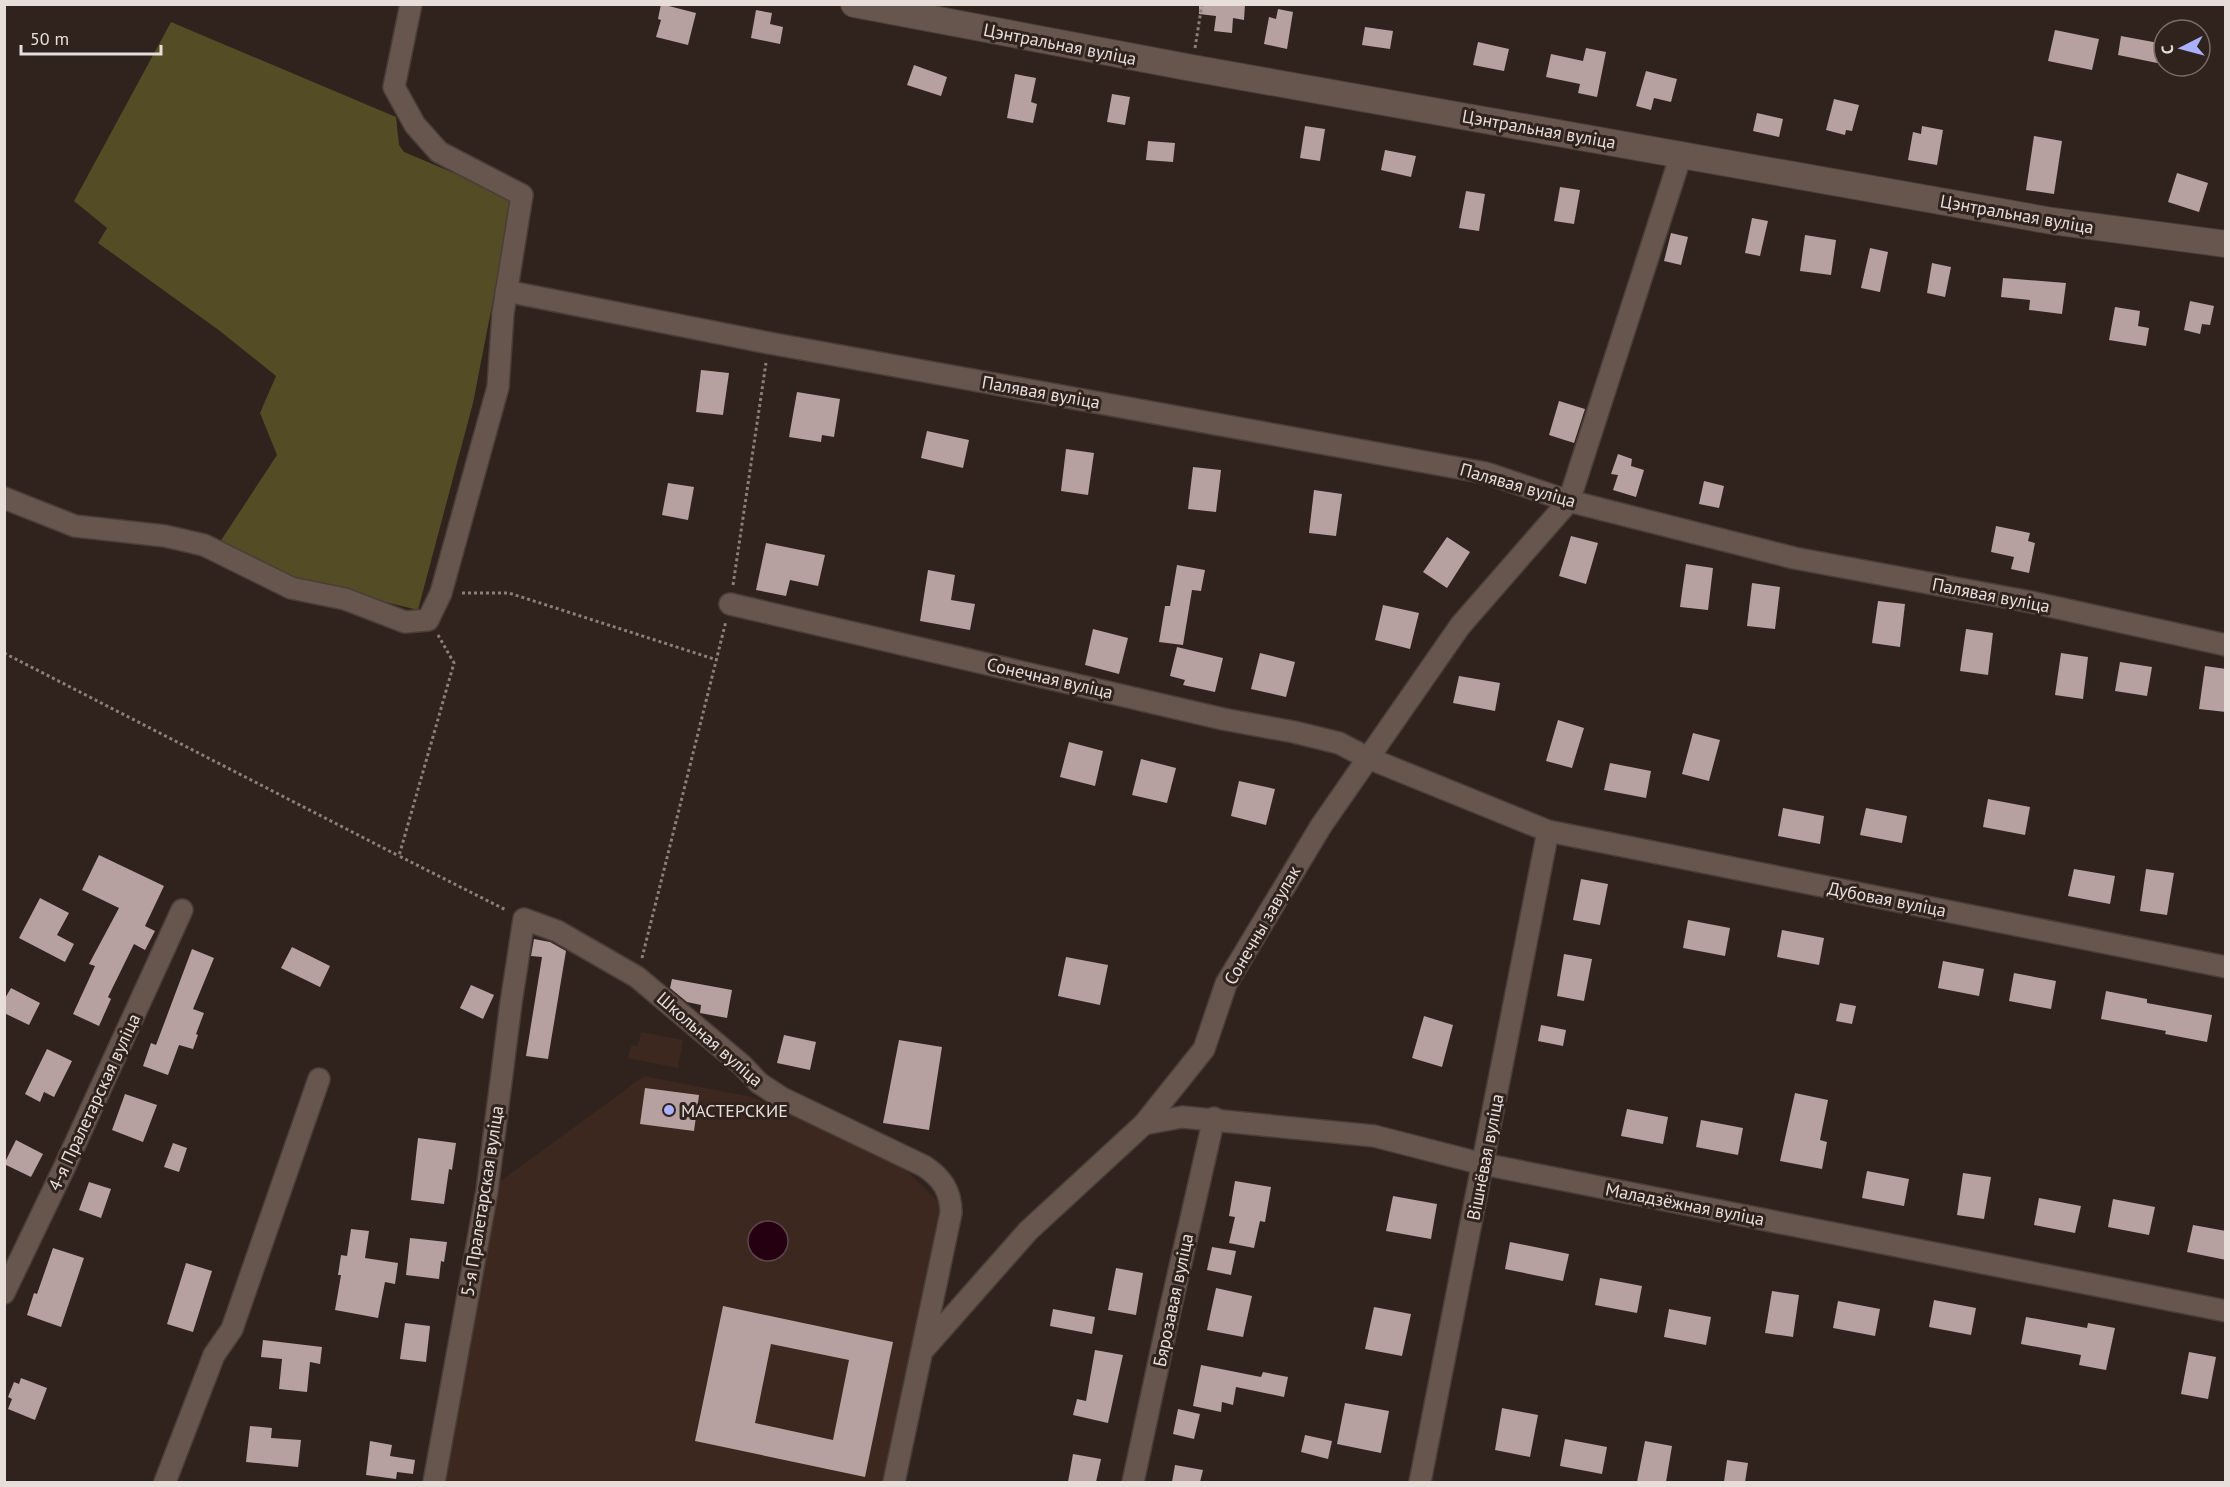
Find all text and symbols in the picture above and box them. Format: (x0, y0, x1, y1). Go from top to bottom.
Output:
scale bar (21, 18, 160, 56)
street label: Цэнтральная вуліца (981, 18, 1139, 70)
north arrow (2152, 18, 2212, 78)
text: 50 m (30, 27, 69, 50)
text: С (2157, 44, 2177, 55)
street label: Цэнтральная вуліца (1460, 104, 1618, 154)
street label: Цэнтральная вуліца (1938, 189, 2096, 239)
street label: Палявая вуліца (980, 370, 1102, 414)
street label: Палявая вуліца (1457, 457, 1579, 513)
street label: Палявая вуліца (1930, 572, 2052, 618)
street label: Сонечная вуліца (985, 652, 1115, 704)
street label: Сонечны завулак (1219, 861, 1306, 989)
street label: Дубовая вуліца (1826, 876, 1948, 922)
street label: Школьная вуліца (652, 987, 768, 1091)
street label: 4-я Пралетарская вуліца (43, 1010, 145, 1194)
street label: Вішнёвая вуліца (1461, 1092, 1509, 1222)
place label: МАСТЕРСКИЕ (681, 1099, 788, 1122)
marker: МАСТЕРСКИЕ (662, 1103, 676, 1117)
street label: 5-я Пралетарская вуліца (456, 1104, 508, 1298)
street label: Маладзёжная вуліца (1604, 1177, 1766, 1231)
street label: Бярозавая вуліца (1148, 1231, 1198, 1369)

